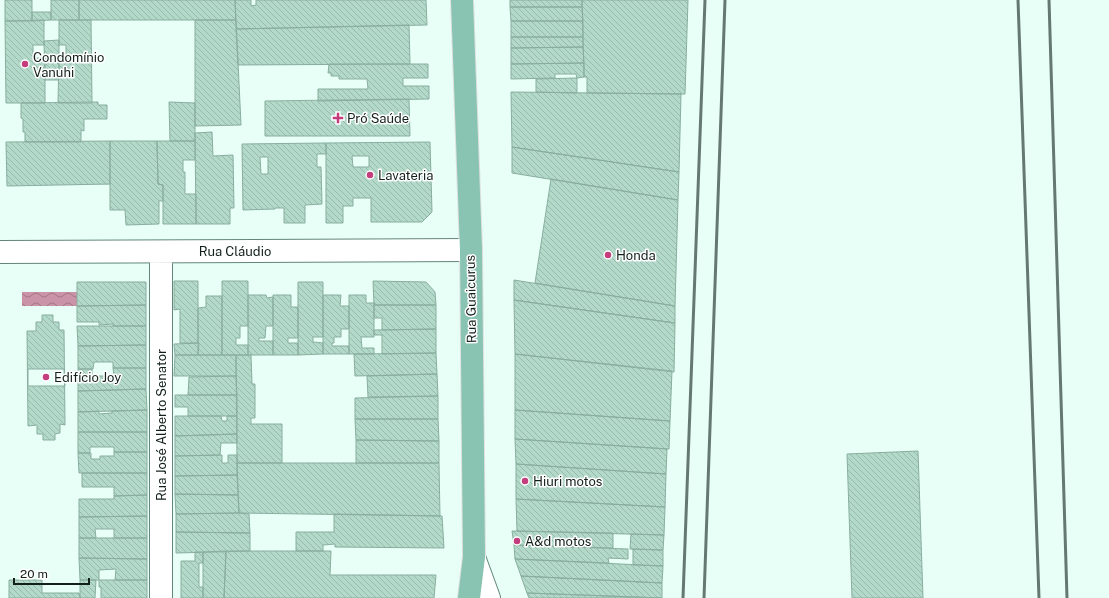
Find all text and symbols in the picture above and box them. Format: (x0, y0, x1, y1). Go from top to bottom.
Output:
place label: Condomínio Vanuhi (33, 50, 104, 80)
marker: Condomínio Vanuhi (20, 59, 30, 69)
place label: Pró Saúde (347, 111, 409, 126)
marker: Pró Saúde (332, 112, 344, 124)
place label: Lavateria (378, 168, 433, 183)
marker: Lavateria (365, 170, 375, 180)
street label: Rua Cláudio (199, 244, 271, 259)
place label: Honda (616, 248, 656, 263)
marker: Honda (603, 250, 613, 260)
street label: Rua Guaicurus (463, 255, 479, 343)
street label: Rua José Alberto Senator (154, 349, 169, 501)
place label: Edifício Joy (54, 370, 121, 385)
marker: Edifício Joy (41, 372, 51, 382)
place label: Hiuri motos (533, 474, 602, 489)
marker: Hiuri motos (520, 476, 530, 486)
place label: A&d motos (525, 534, 591, 549)
marker: A&d motos (512, 536, 522, 546)
scale bar (14, 560, 89, 586)
text: 20 m (20, 567, 48, 581)

